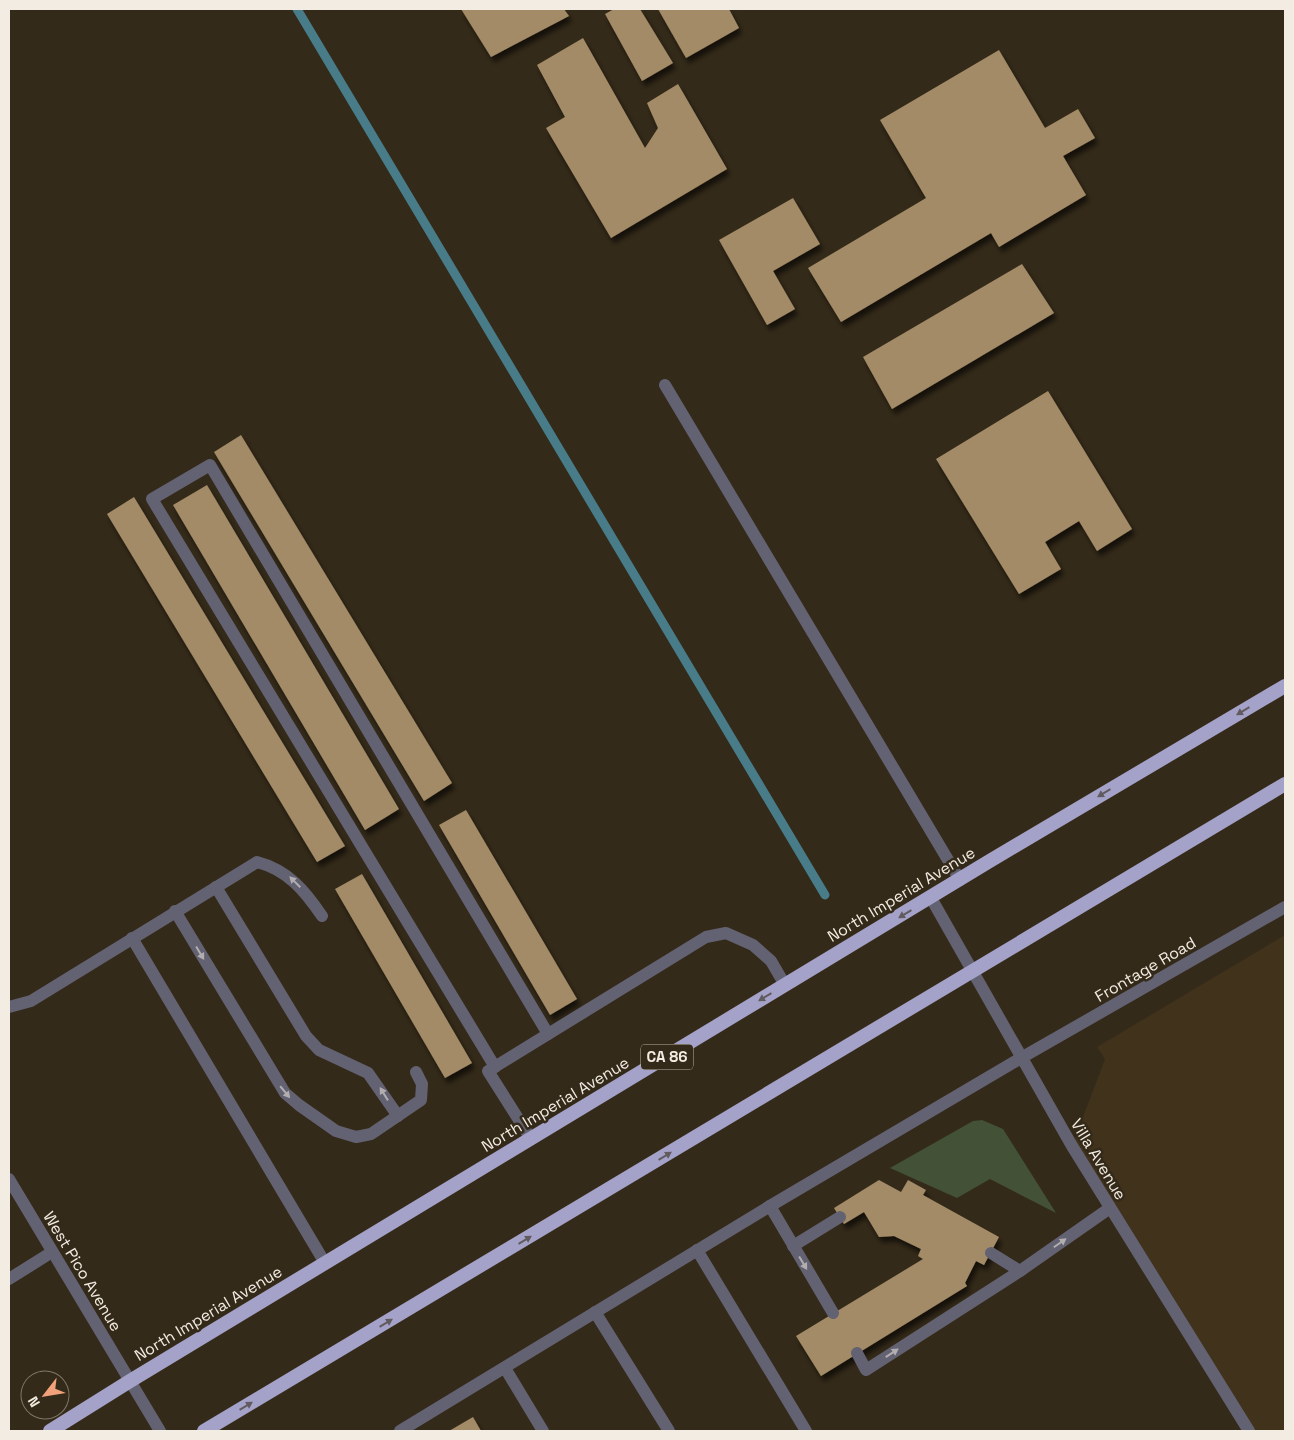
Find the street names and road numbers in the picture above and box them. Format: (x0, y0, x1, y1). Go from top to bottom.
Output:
street label: North Imperial Avenue (824, 842, 979, 947)
street label: Frontage Road (1091, 932, 1200, 1007)
road number: CA 86 (641, 1044, 693, 1070)
street label: North Imperial Avenue (478, 1052, 633, 1157)
street label: Villa Avenue (1066, 1115, 1131, 1204)
street label: West Pico Avenue (38, 1207, 127, 1335)
street label: North Imperial Avenue (131, 1261, 286, 1366)

